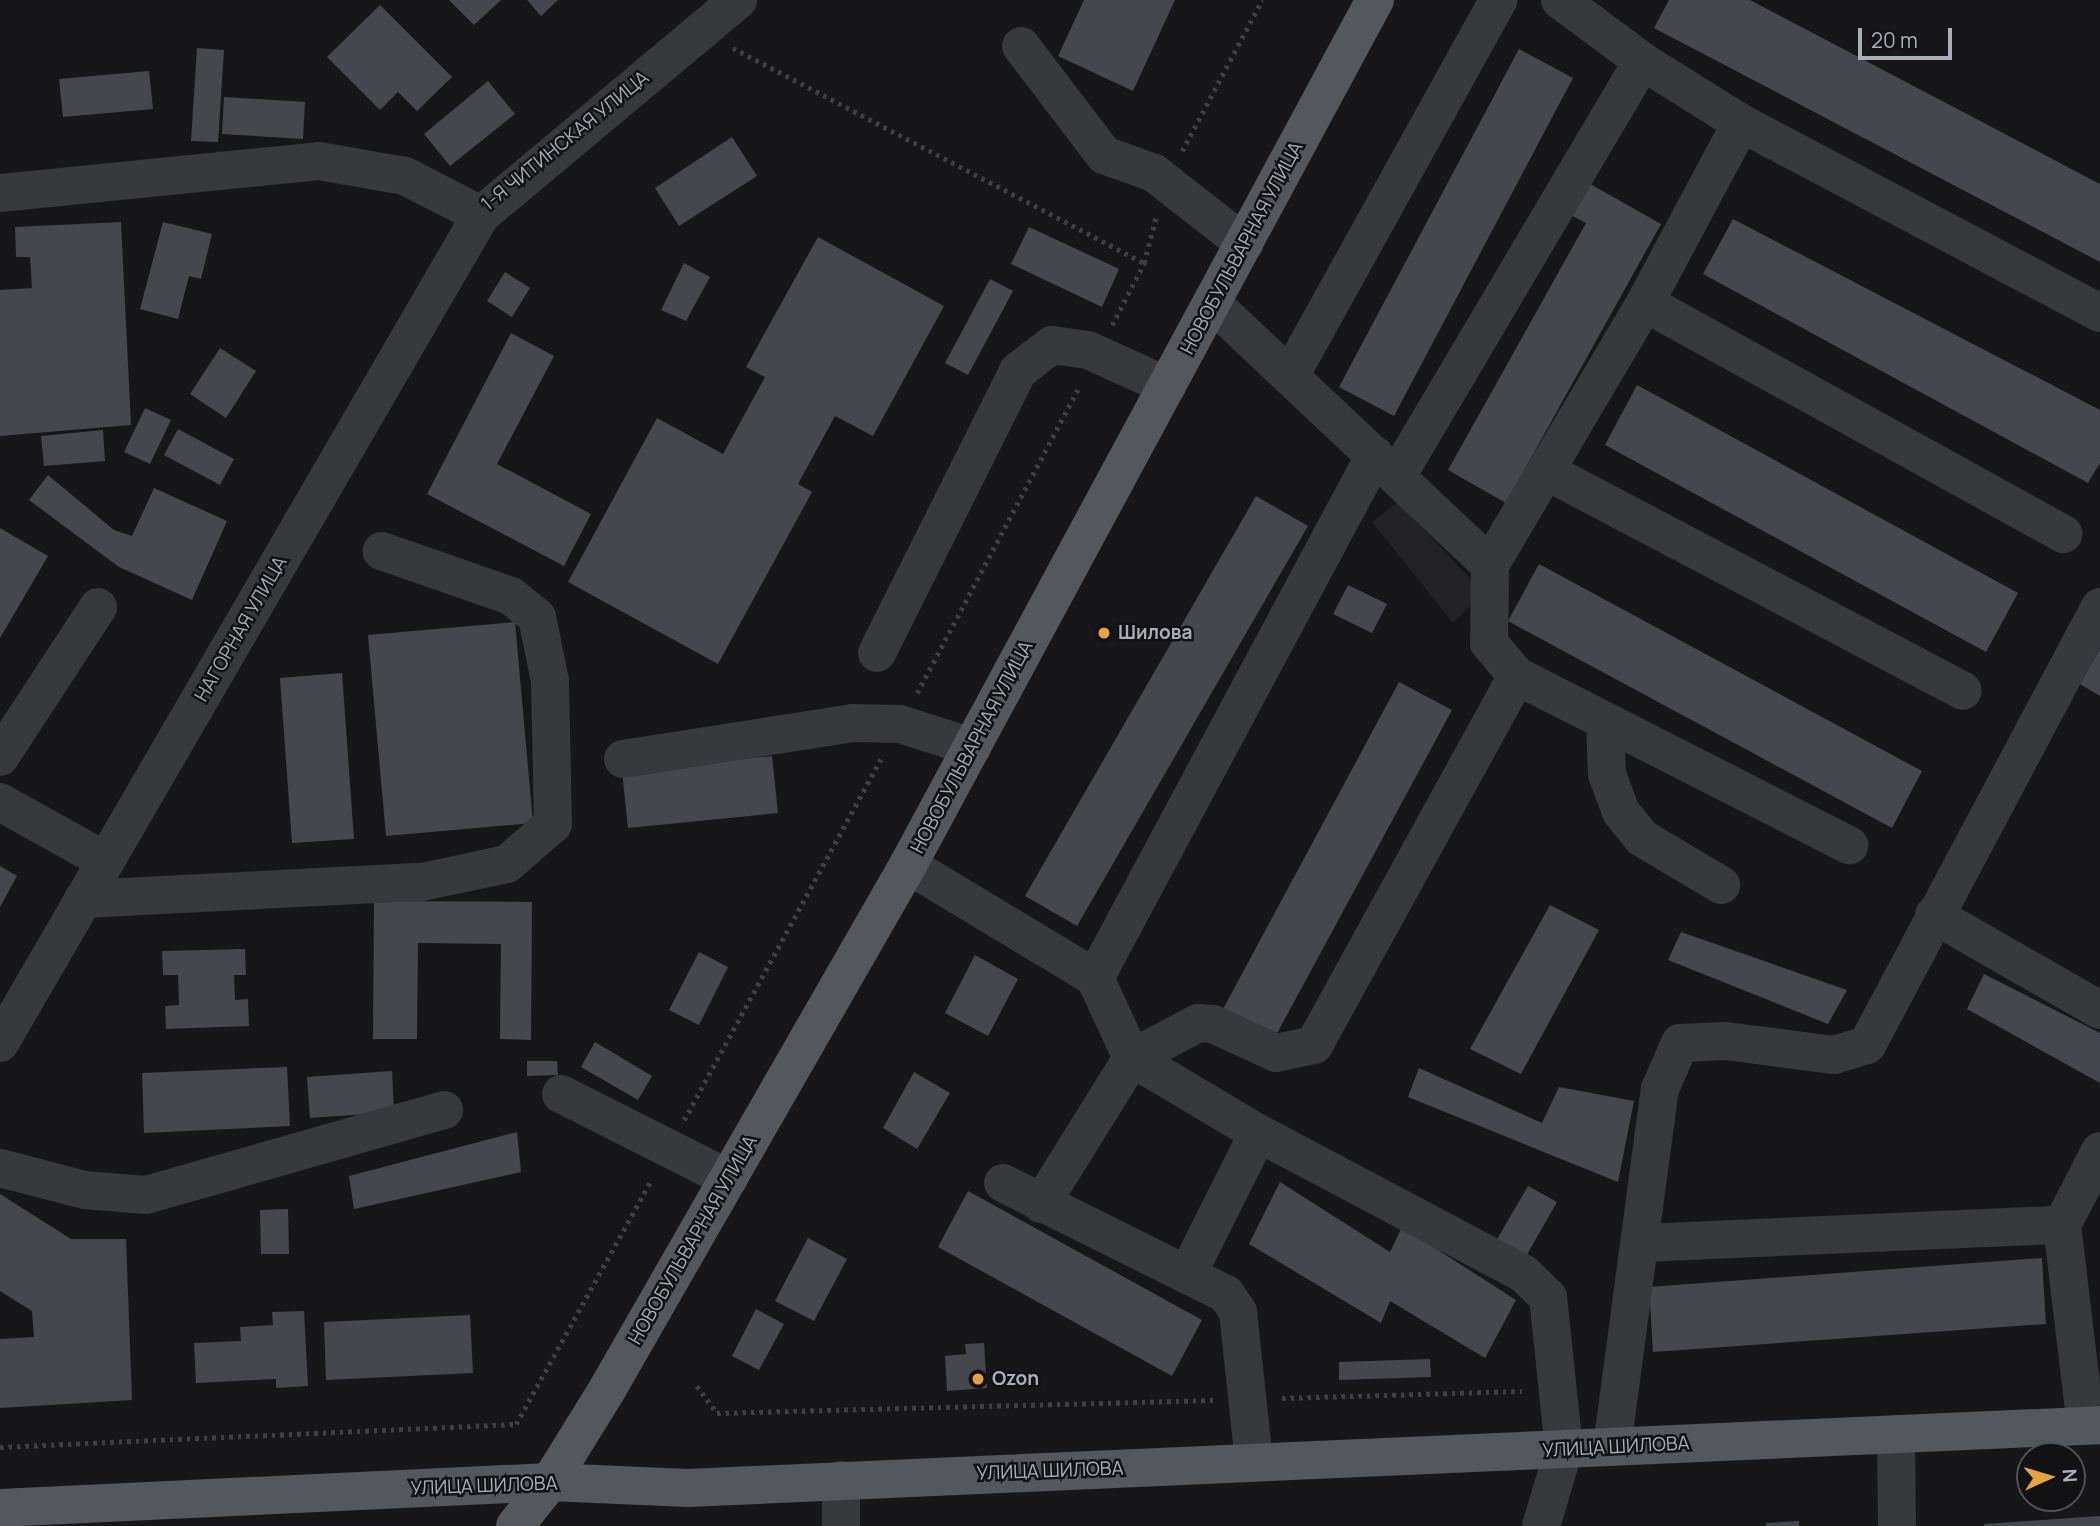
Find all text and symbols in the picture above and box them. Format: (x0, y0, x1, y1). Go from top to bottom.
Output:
scale bar (1862, 14, 1956, 58)
text: 20 m (1871, 26, 1918, 54)
street label: 1-Я ЧИТИНСКАЯ УЛИЦА (477, 66, 653, 216)
street label: НОВОБУЛЬВАРНАЯ УЛИЦА (1176, 138, 1308, 358)
street label: НАГОРНАЯ УЛИЦА (190, 552, 292, 706)
place label: Шилова (1118, 622, 1192, 644)
marker: Шилова (1096, 625, 1112, 641)
street label: НОВОБУЛЬВАРНАЯ УЛИЦА (906, 637, 1038, 857)
street label: НОВОБУЛЬВАРНАЯ УЛИЦА (624, 1131, 762, 1349)
place label: Ozon (992, 1368, 1039, 1390)
marker: Ozon (970, 1371, 986, 1387)
street label: УЛИЦА ШИЛОВА (1542, 1432, 1690, 1462)
north arrow (2016, 1442, 2086, 1512)
street label: УЛИЦА ШИЛОВА (976, 1457, 1124, 1485)
text: N (2057, 1468, 2083, 1483)
street label: УЛИЦА ШИЛОВА (410, 1472, 558, 1500)

